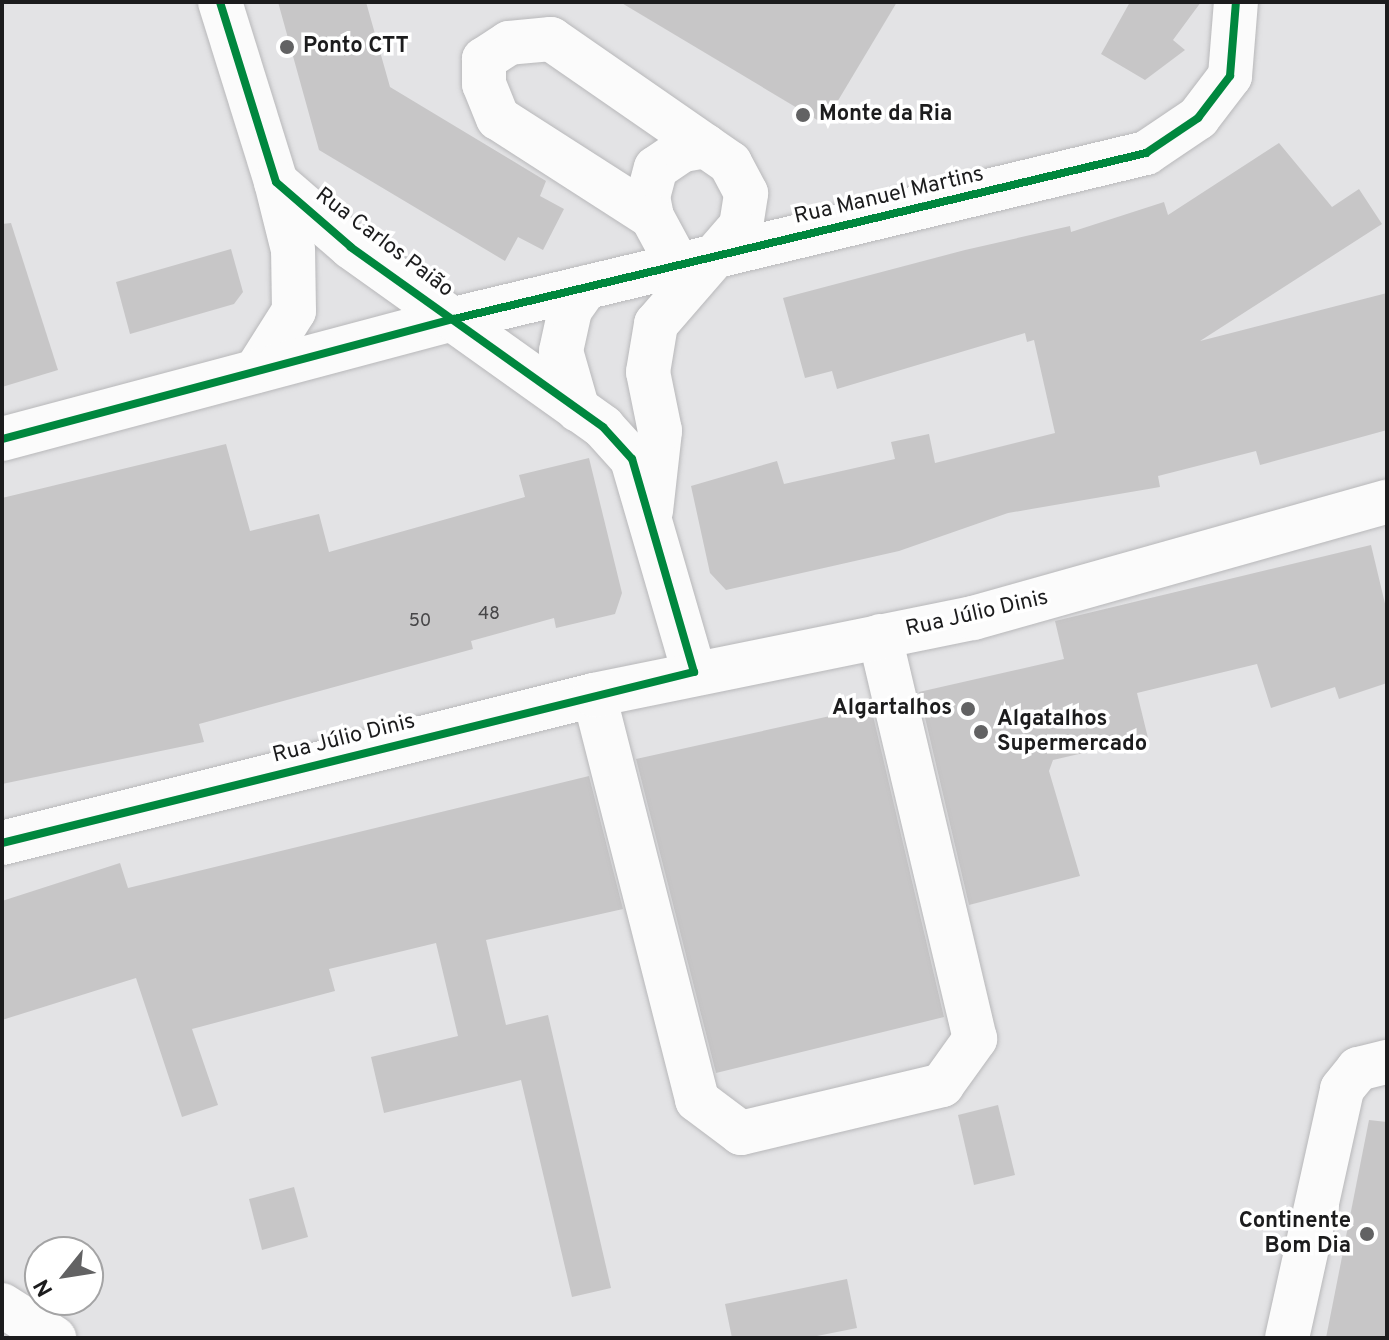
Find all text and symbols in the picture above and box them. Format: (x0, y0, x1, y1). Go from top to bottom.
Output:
place label: Ponto CTT (303, 34, 409, 60)
marker: Ponto CTT (278, 38, 296, 56)
place label: Monte da Ria (819, 102, 952, 128)
marker: Monte da Ria (794, 106, 812, 124)
street label: Rua Manuel Martins (792, 161, 986, 231)
street label: Rua Carlos Paião (310, 183, 458, 303)
street label: Rua Júlio Dinis (903, 585, 1051, 643)
house number: 48 (478, 604, 500, 626)
house number: 50 (409, 611, 431, 633)
place label: Algartalhos (832, 696, 952, 722)
marker: Algartalhos (959, 700, 977, 718)
place label: Algatalhos Supermercado (997, 706, 1147, 758)
street label: Rua Júlio Dinis (270, 709, 418, 769)
marker: Algatalhos Supermercado (972, 723, 990, 741)
place label: Continente Bom Dia (1239, 1208, 1351, 1260)
marker: Continente Bom Dia (1358, 1225, 1376, 1243)
north arrow (24, 1236, 104, 1316)
text: N (29, 1274, 60, 1301)

